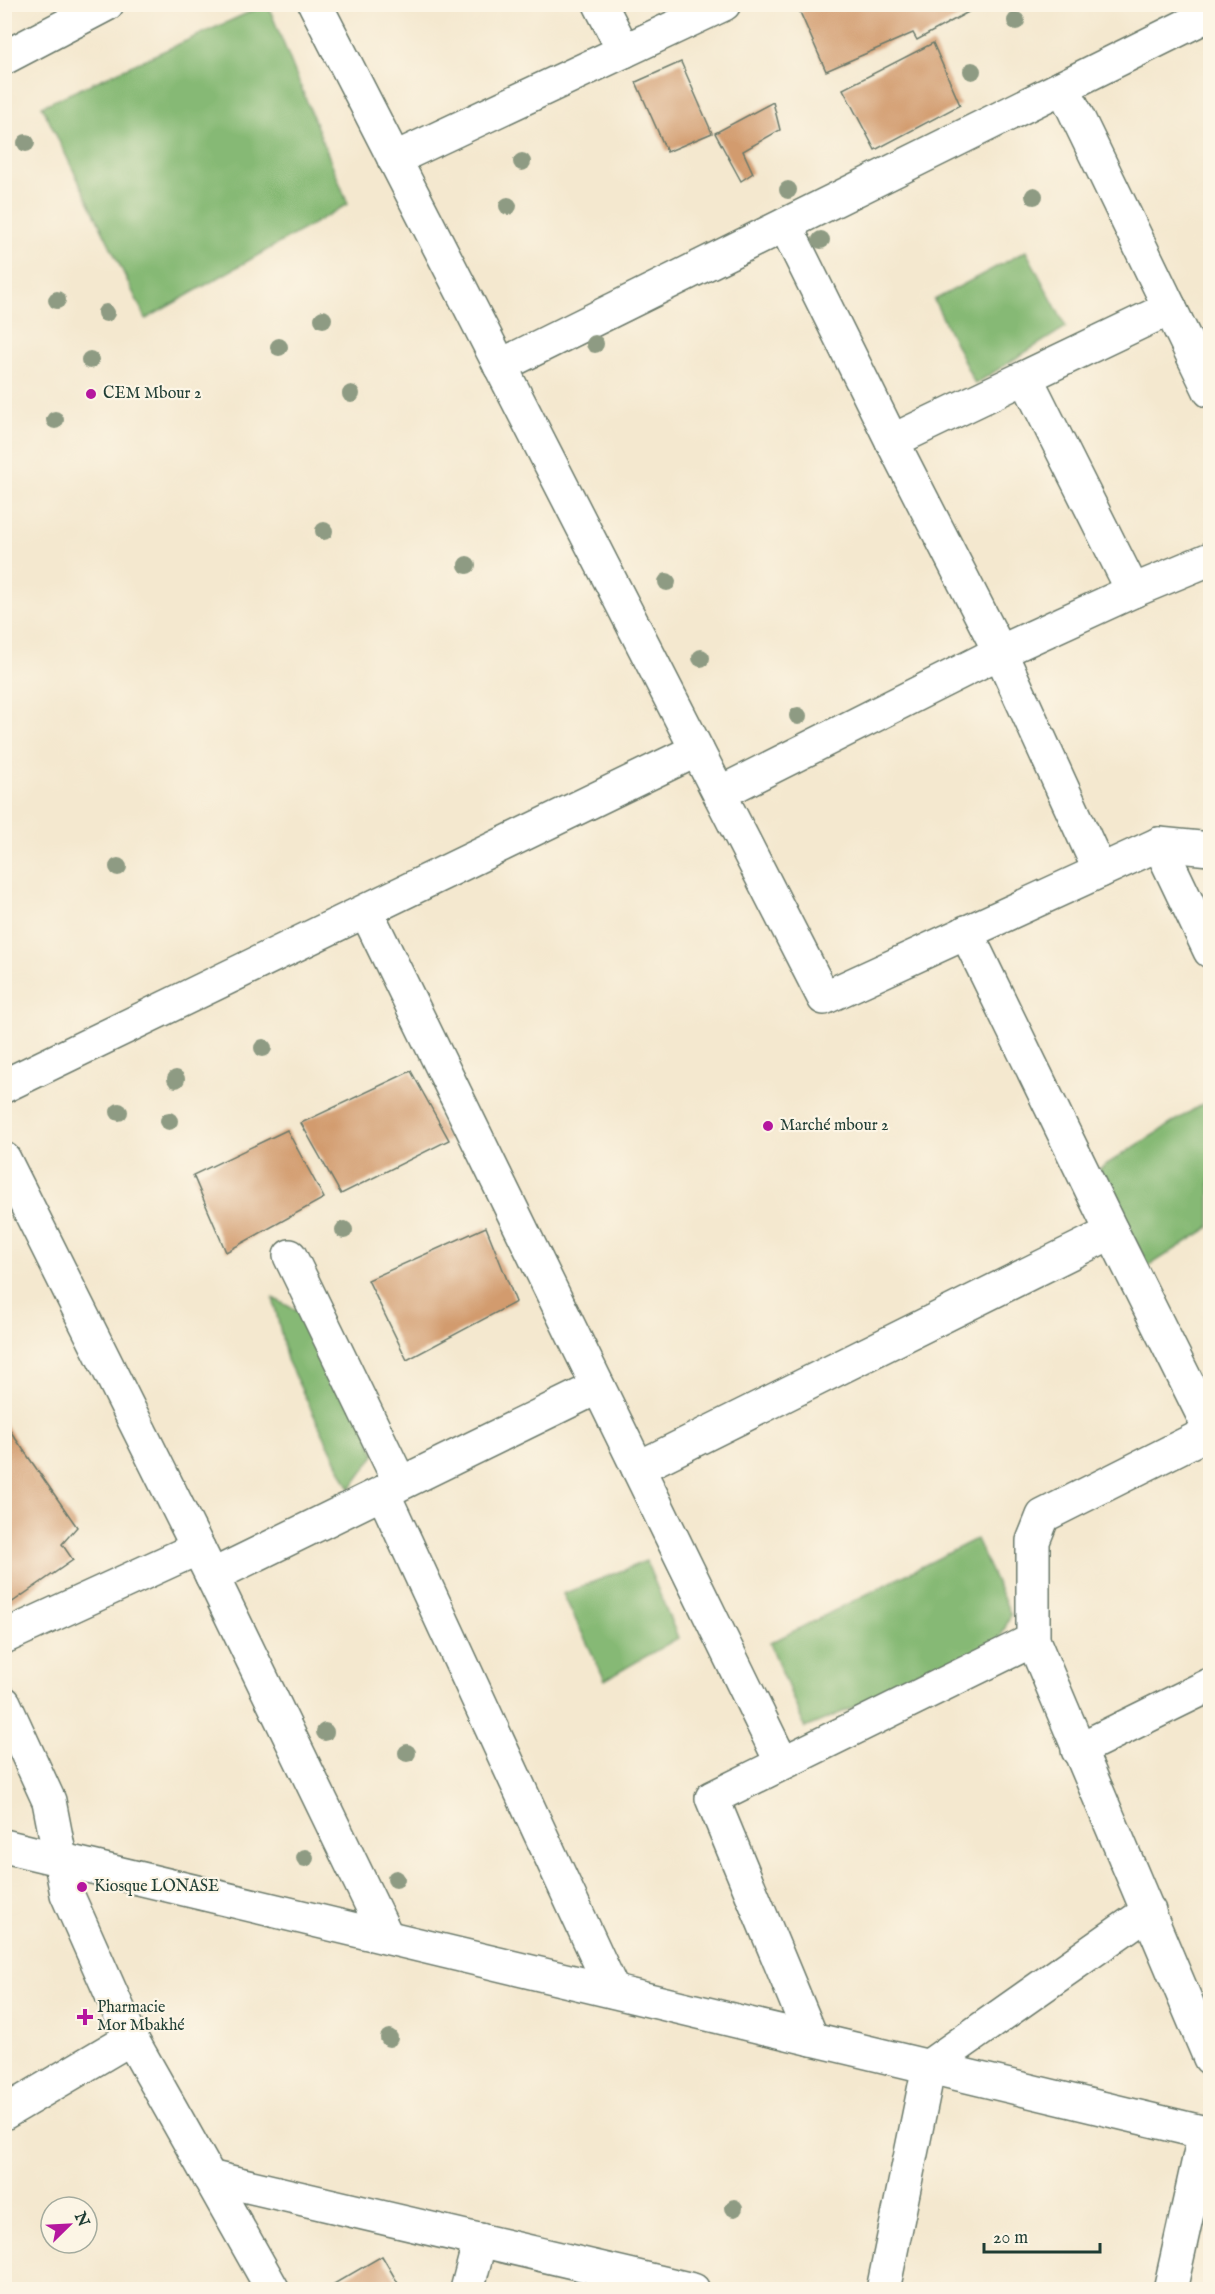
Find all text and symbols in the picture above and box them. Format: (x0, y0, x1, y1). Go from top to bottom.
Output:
place label: CEM Mbour 2 (103, 384, 201, 404)
marker: CEM Mbour 2 (84, 387, 98, 401)
place label: Marché mbour 2 (780, 1116, 889, 1136)
marker: Marché mbour 2 (761, 1119, 775, 1133)
place label: Kiosque LONASE (94, 1877, 219, 1897)
marker: Kiosque LONASE (75, 1880, 89, 1894)
place label: Pharmacie Mor Mbakhé (97, 1998, 185, 2036)
marker: Pharmacie Mor Mbakhé (78, 2010, 92, 2024)
north arrow (39, 2195, 99, 2255)
text: N (69, 2208, 93, 2230)
scale bar (984, 2216, 1100, 2254)
text: 20 m (993, 2227, 1028, 2250)

